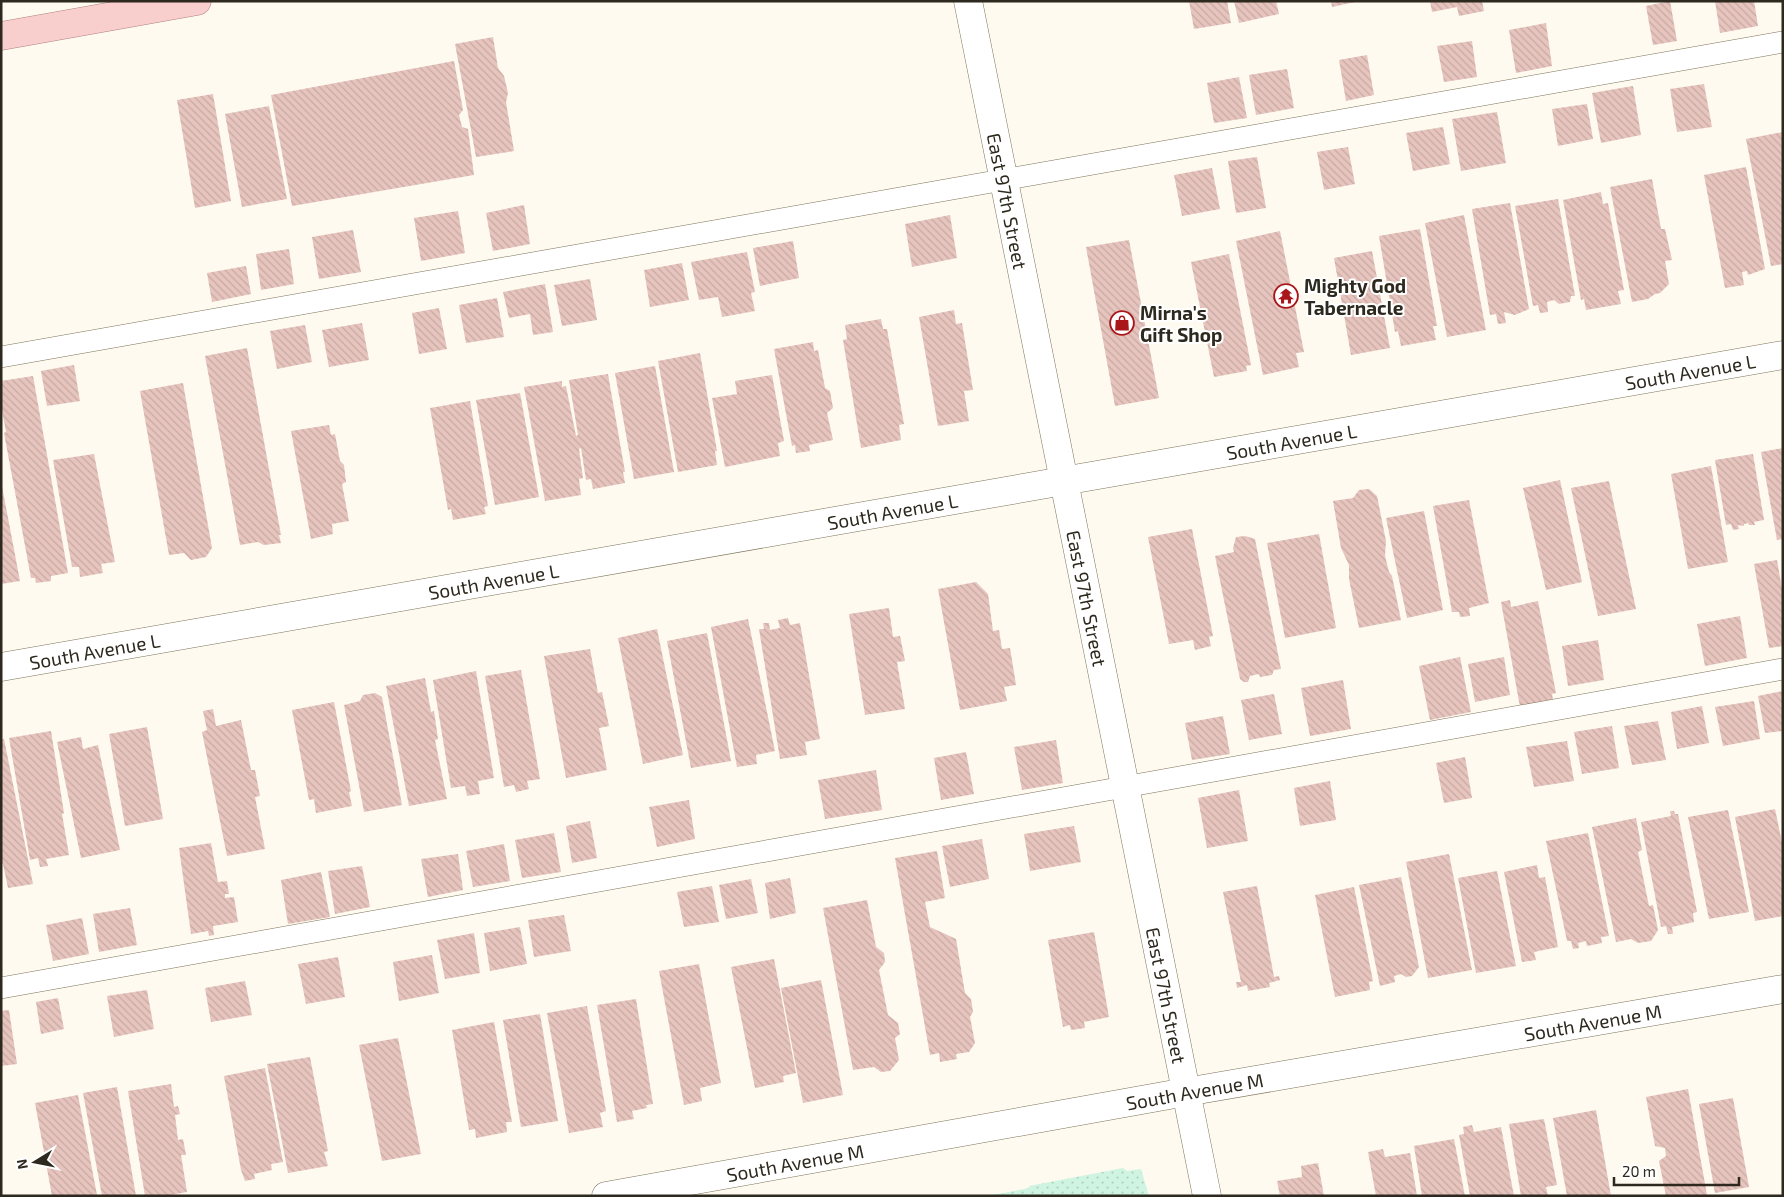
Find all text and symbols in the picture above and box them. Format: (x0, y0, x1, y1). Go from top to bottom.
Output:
street label: East 97th Street (983, 131, 1033, 271)
place label: Mighty God Tabernacle (1304, 274, 1406, 319)
temple icon: Mighty God Tabernacle (1273, 283, 1299, 309)
place label: Mirna's Gift Shop (1140, 301, 1222, 346)
shop icon: Mirna's Gift Shop (1109, 310, 1135, 336)
street label: South Avenue L (1623, 348, 1758, 394)
street label: South Avenue L (1224, 418, 1359, 464)
street label: South Avenue L (825, 488, 960, 534)
street label: East 97th Street (1063, 528, 1112, 668)
street label: South Avenue L (426, 558, 561, 603)
street label: South Avenue L (28, 628, 162, 673)
street label: East 97th Street (1142, 925, 1192, 1065)
street label: South Avenue M (1522, 999, 1663, 1045)
street label: South Avenue M (1124, 1067, 1265, 1114)
north arrow (10, 1137, 60, 1187)
street label: South Avenue M (725, 1139, 865, 1186)
scale bar (1614, 1154, 1739, 1186)
text: N (12, 1158, 31, 1171)
text: 20 m (1622, 1162, 1656, 1180)

